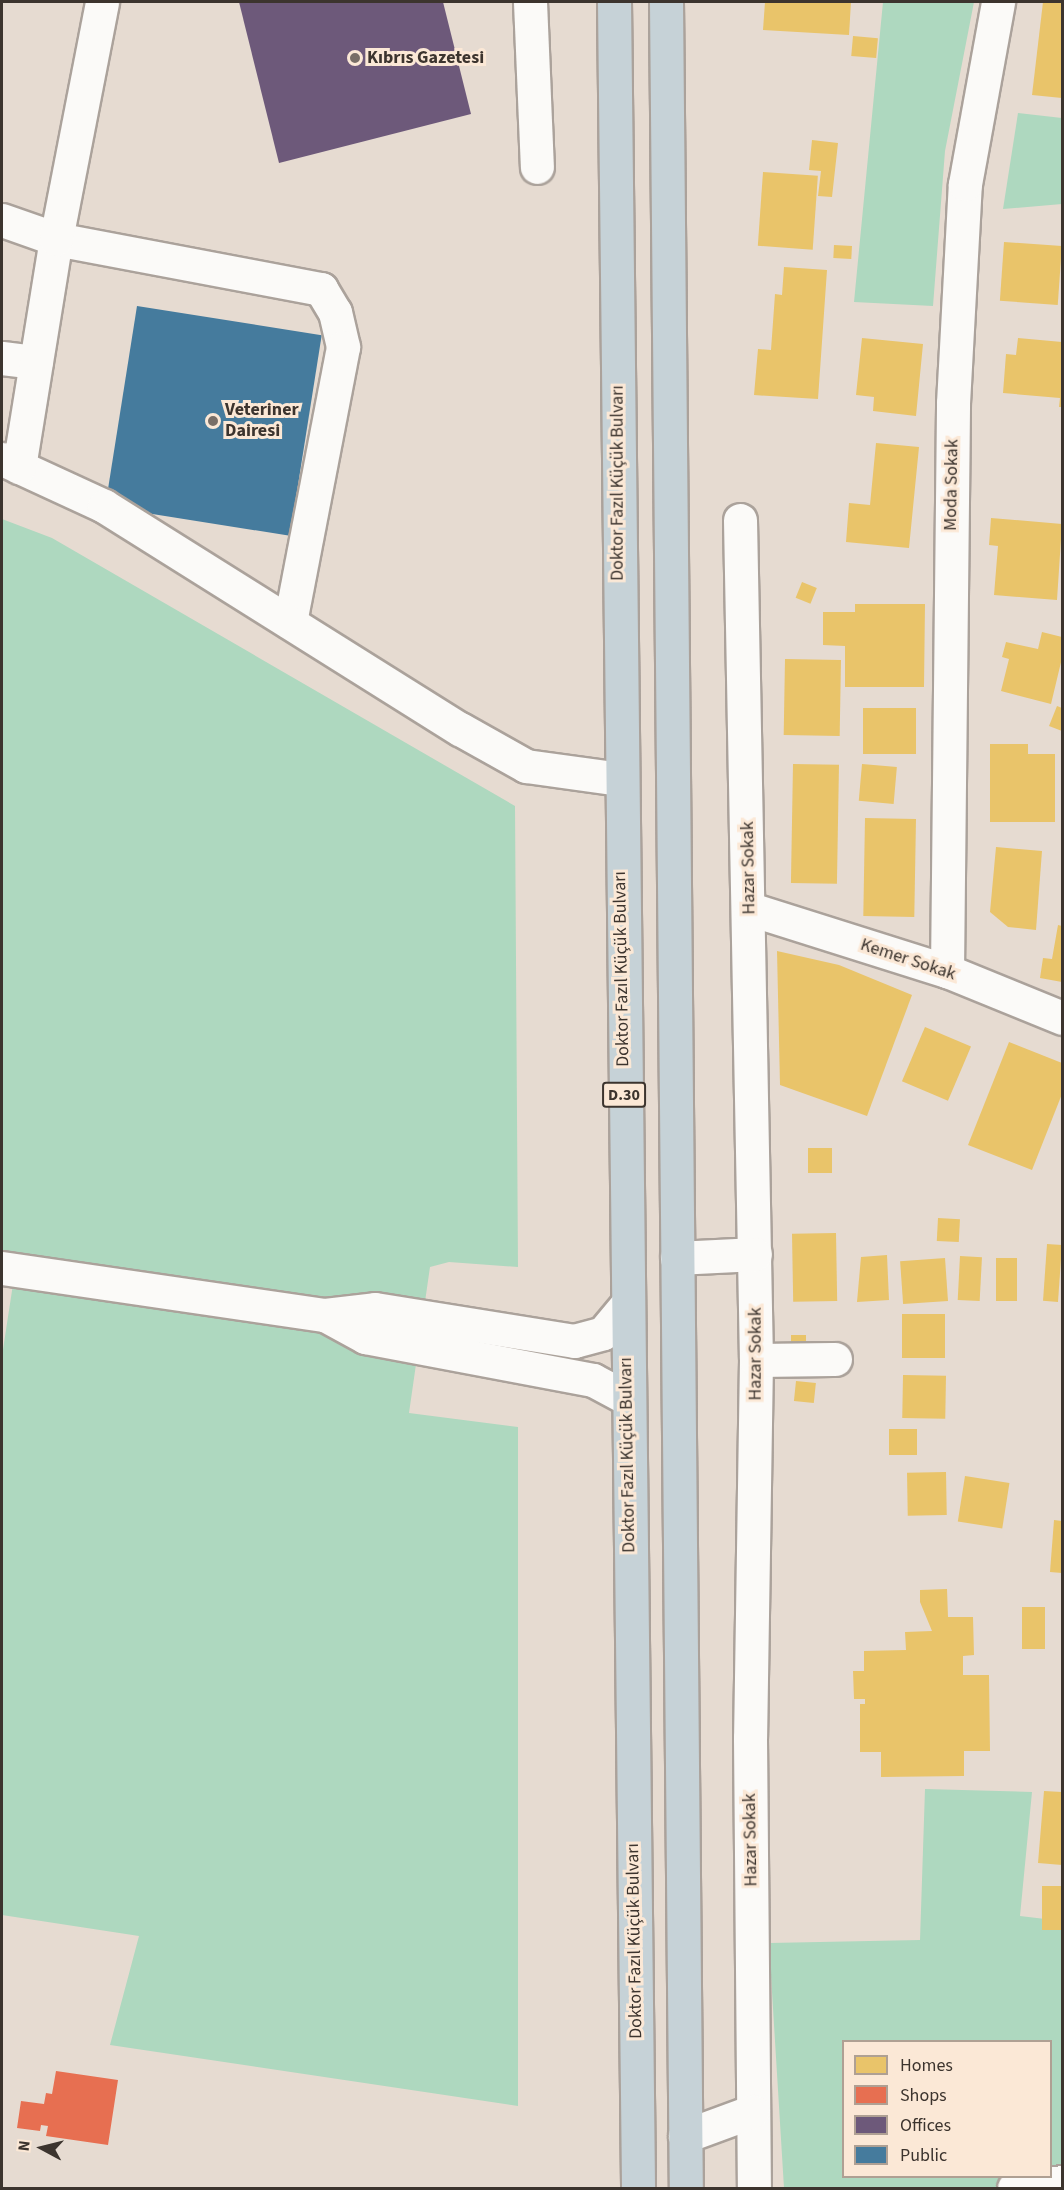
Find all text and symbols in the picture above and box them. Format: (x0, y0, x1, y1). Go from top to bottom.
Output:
place label: Kıbrıs Gazetesi (367, 47, 484, 69)
marker: Kıbrıs Gazetesi (348, 51, 362, 65)
street label: Doktor Fazıl Küçük Bulvarı (607, 385, 629, 581)
place label: Veteriner Dairesi (225, 400, 299, 442)
marker: Veteriner Dairesi (206, 414, 220, 428)
street label: Moda Sokak (940, 439, 964, 531)
street label: Hazar Sokak (737, 821, 761, 915)
street label: Doktor Fazıl Küçük Bulvarı (609, 871, 635, 1067)
street label: Kemer Sokak (858, 934, 958, 986)
road number: D.30 (602, 1082, 646, 1108)
street label: Hazar Sokak (745, 1307, 767, 1401)
street label: Doktor Fazıl Küçük Bulvarı (615, 1357, 641, 1553)
street label: Hazar Sokak (739, 1793, 763, 1887)
street label: Doktor Fazıl Küçük Bulvarı (622, 1843, 648, 2039)
legend (842, 2040, 1052, 2178)
text: Homes (900, 2053, 953, 2078)
text: Shops (900, 2083, 947, 2108)
text: Offices (900, 2113, 951, 2138)
north arrow (12, 2118, 72, 2178)
text: N (13, 2139, 36, 2152)
text: Public (900, 2143, 947, 2168)

